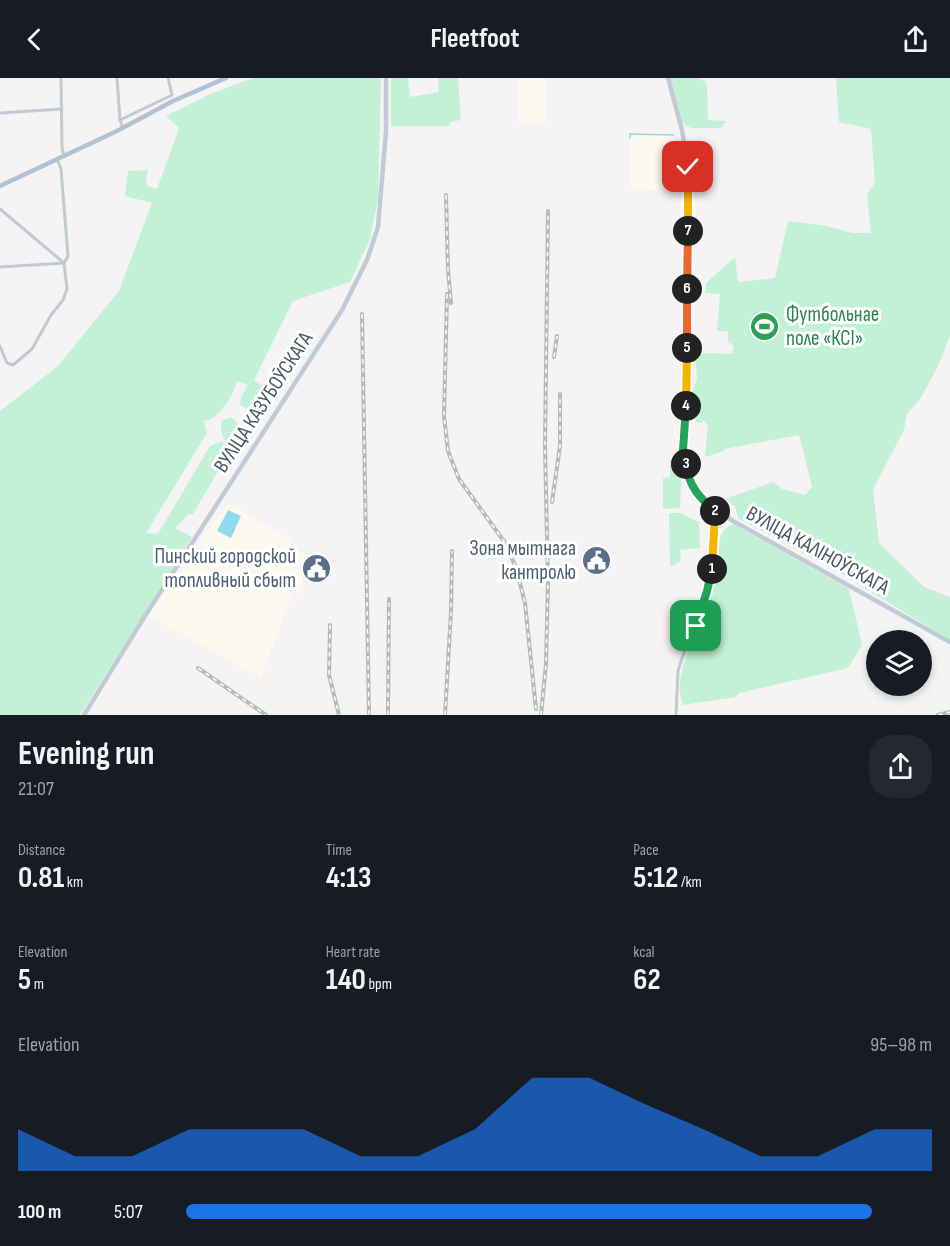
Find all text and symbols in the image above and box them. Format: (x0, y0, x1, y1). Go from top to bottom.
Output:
icon: back (18, 23, 51, 56)
text: Fleetfoot (430, 23, 520, 55)
icon: share (899, 23, 932, 56)
pin (662, 141, 713, 192)
icon: check (671, 150, 704, 183)
pin: 7 (673, 216, 703, 246)
text: 7 (685, 221, 691, 240)
pin: 6 (672, 274, 702, 304)
text: 6 (683, 279, 691, 298)
place label: Футбольнае поле «КСІ» (786, 302, 879, 351)
sports icon: Футбольнае поле «КСІ» (749, 310, 781, 342)
street label: ВУЛІЦА КАЗУБОЎСКАГА (209, 326, 319, 477)
pin: 5 (672, 333, 702, 363)
text: 5 (683, 338, 691, 357)
pin: 4 (671, 391, 701, 421)
text: 4 (682, 396, 690, 415)
pin: 3 (671, 449, 701, 479)
text: 3 (682, 454, 690, 473)
pin: 2 (700, 496, 730, 526)
text: 2 (711, 501, 719, 520)
street label: ВУЛІЦА КАЛІНОЎСКАГА (742, 501, 894, 601)
place label: Зона мытнага кантролю (469, 536, 576, 585)
place label: Пинский городской топливный сбыт (154, 544, 296, 593)
public building icon: Зона мытнага кантролю (581, 544, 613, 576)
public building icon: Пинский городской топливный сбыт (301, 552, 333, 584)
pin: 1 (697, 554, 727, 584)
text: 1 (709, 559, 715, 578)
pin (670, 600, 721, 651)
icon: arrive (679, 609, 712, 642)
map controls (866, 630, 932, 696)
button: layers (866, 630, 932, 696)
text: Evening run (18, 734, 154, 774)
button: share (869, 735, 932, 798)
text: 21:07 (18, 777, 54, 801)
text: Distance (18, 841, 65, 860)
text: Time (326, 841, 352, 860)
text: Pace (633, 841, 659, 860)
text: 0.81 (18, 860, 64, 896)
text: 4:13 (326, 860, 372, 896)
text: 5:12 (633, 860, 678, 896)
text: km (64, 873, 83, 892)
text: /km (678, 873, 702, 892)
text: Elevation (18, 943, 67, 962)
text: Heart rate (326, 943, 380, 962)
text: kcal (633, 943, 655, 962)
text: 5 (18, 962, 31, 998)
text: 140 (326, 962, 366, 998)
text: 62 (633, 962, 661, 998)
text: m (31, 975, 44, 994)
text: bpm (366, 975, 392, 994)
text: Elevation (18, 1033, 80, 1057)
text: 95–98 m (870, 1033, 932, 1057)
text: 100 m (18, 1200, 61, 1224)
text: 5:07 (114, 1200, 143, 1224)

